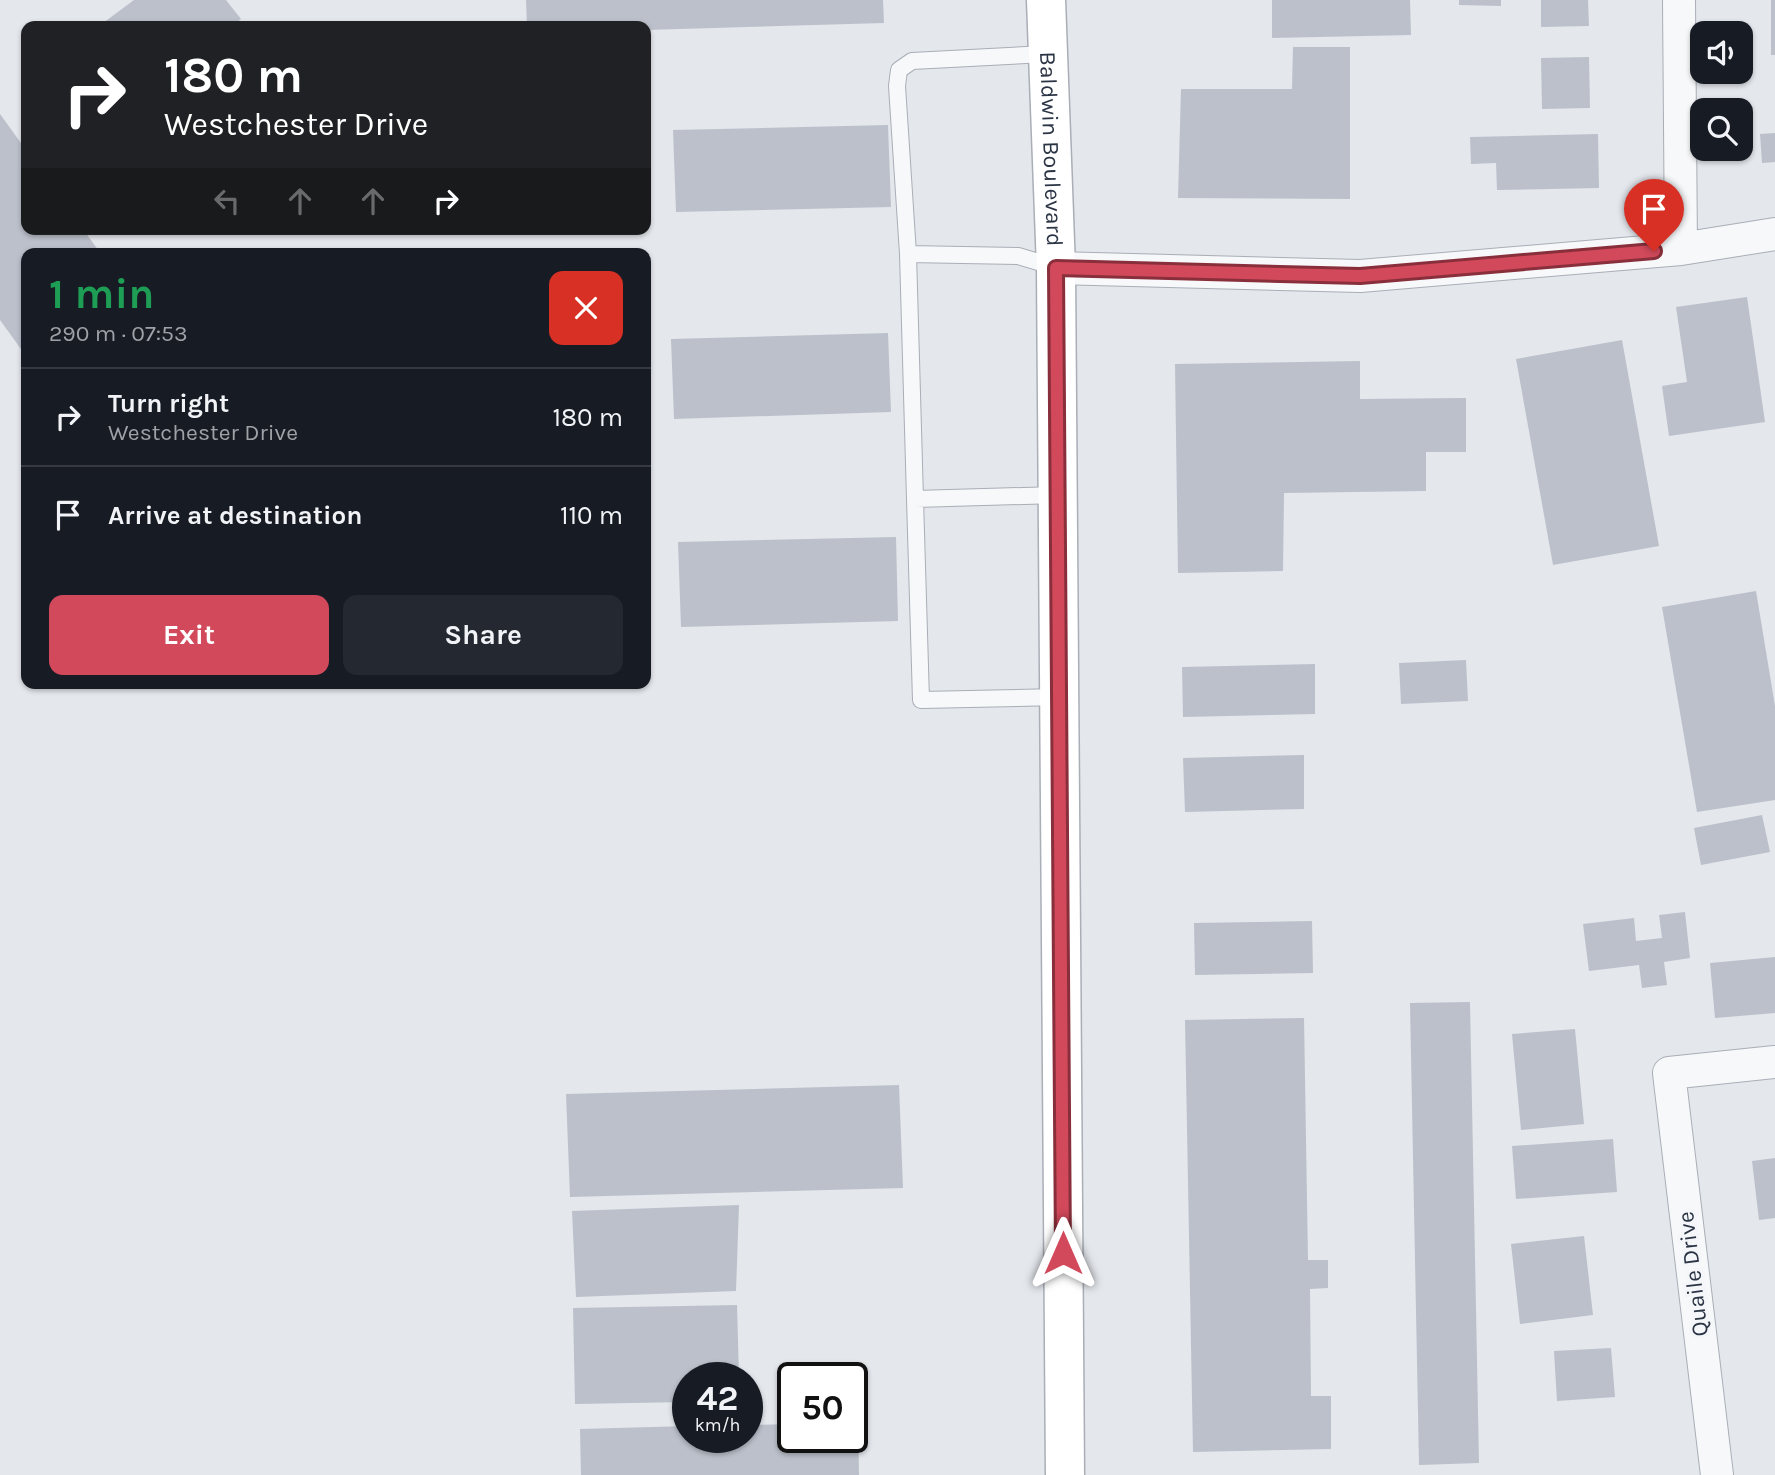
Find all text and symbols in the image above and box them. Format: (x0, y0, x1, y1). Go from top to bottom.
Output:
map controls (1690, 21, 1753, 161)
button: sound (1690, 21, 1753, 84)
text: 180 m (164, 47, 303, 104)
icon: right (49, 49, 140, 140)
street label: Baldwin Boulevard (1034, 51, 1069, 247)
button: search (1690, 98, 1753, 161)
text: Westchester Drive (164, 106, 428, 143)
pin (1624, 179, 1684, 251)
icon: left (208, 182, 246, 220)
icon: ahead (281, 182, 319, 220)
icon: ahead (354, 182, 392, 220)
icon: right (427, 182, 465, 220)
icon: arrive (1635, 190, 1673, 228)
text: 1 min (49, 269, 154, 319)
button: close (549, 271, 623, 345)
text: 290 m · 07:53 (49, 320, 188, 347)
text: Turn right (108, 388, 229, 419)
icon: right (49, 398, 87, 436)
text: 180 m (553, 402, 623, 433)
text: Westchester Drive (108, 419, 298, 446)
icon: arrive (49, 496, 87, 534)
text: Arrive at destination (108, 500, 362, 531)
text: 110 m (560, 500, 623, 531)
button: Exit (49, 595, 329, 675)
button: Share (343, 595, 623, 675)
street label: Quaile Drive (1672, 1210, 1714, 1338)
position arrow (1026, 1216, 1100, 1290)
speed limit sign: 50 (777, 1362, 868, 1453)
text: 42 (697, 1378, 739, 1419)
text: km/h (695, 1414, 740, 1436)

